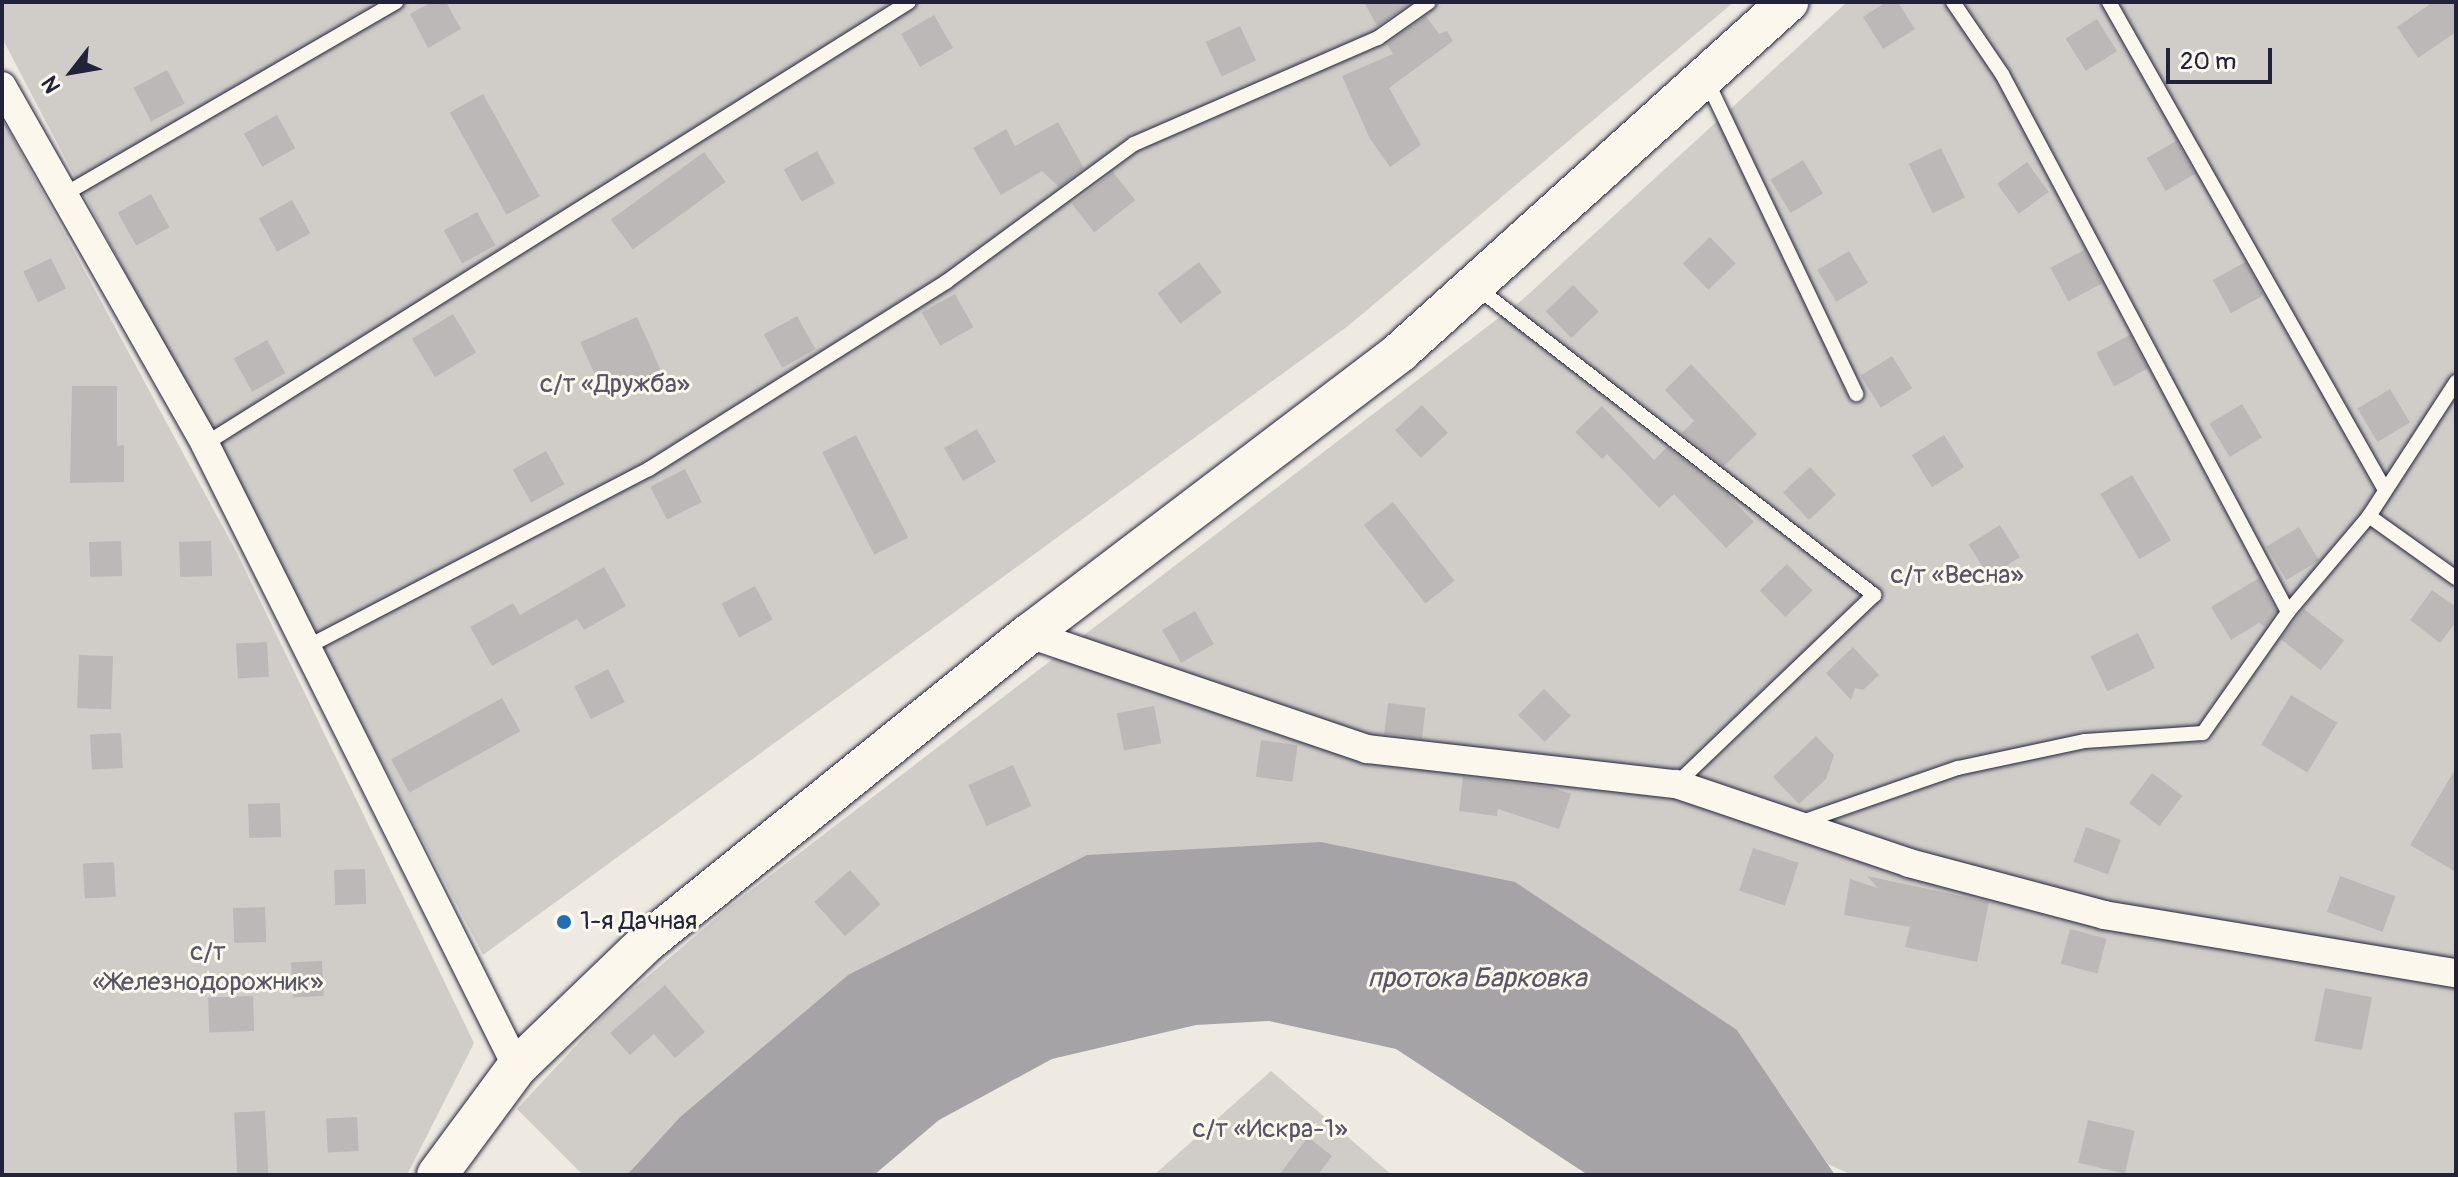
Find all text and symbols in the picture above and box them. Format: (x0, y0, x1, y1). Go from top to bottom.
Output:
north arrow (32, 32, 112, 112)
scale bar (2170, 32, 2276, 82)
text: 20 m (2180, 47, 2236, 76)
text: N (36, 71, 67, 98)
park label: с/т «Дружба» (540, 369, 690, 401)
park label: с/т «Весна» (1890, 560, 2024, 592)
place label: 1-я Дачная (580, 906, 697, 938)
marker: 1-я Дачная (555, 913, 573, 931)
park label: с/т «Железнодорожник» (93, 937, 323, 998)
water label: протока Барковка (1368, 962, 1586, 996)
park label: с/т «Искра-1» (1192, 1114, 1348, 1146)

